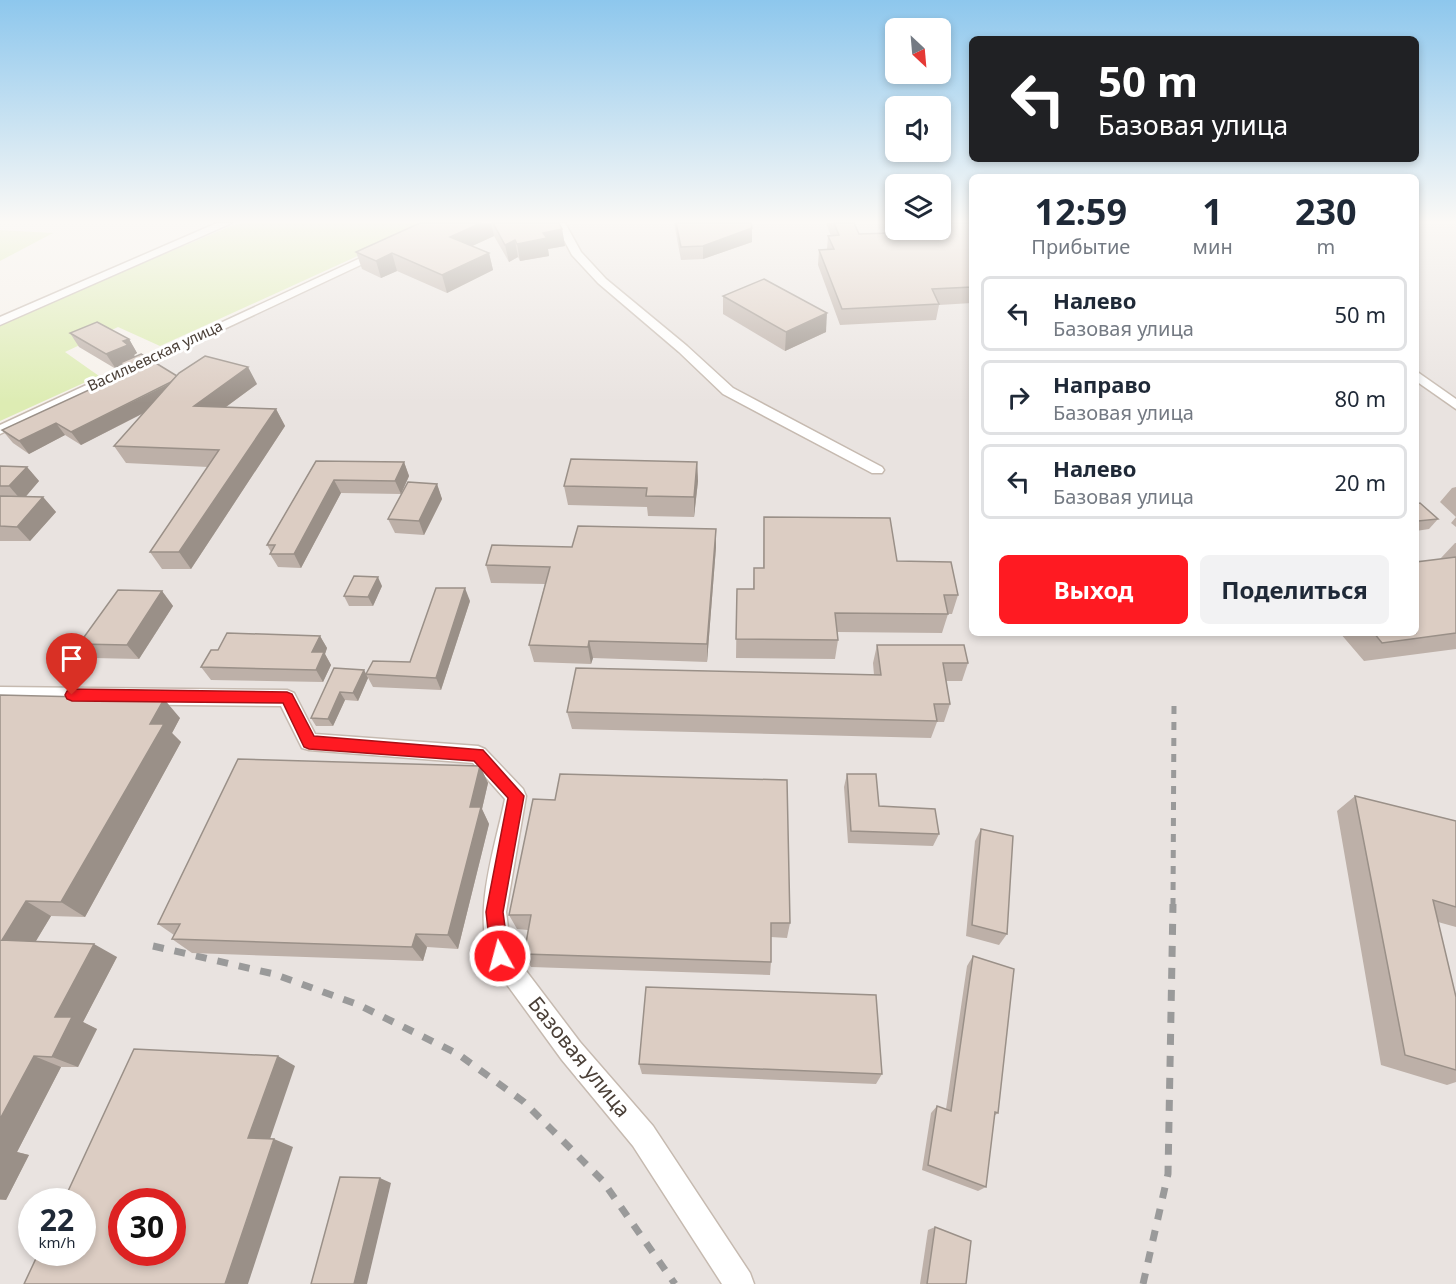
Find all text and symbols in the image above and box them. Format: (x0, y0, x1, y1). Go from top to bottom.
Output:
north arrow (885, 18, 951, 84)
map controls (885, 18, 951, 240)
text: 50 m (1098, 52, 1198, 109)
icon: left (999, 60, 1077, 138)
button: sound (885, 96, 951, 162)
text: Базовая улица (1098, 106, 1288, 143)
button: layers (885, 174, 951, 240)
text: 12:59 (1035, 187, 1127, 236)
text: 1 (1202, 187, 1223, 236)
text: 230 (1295, 187, 1357, 236)
text: Прибытие (1031, 233, 1130, 260)
text: мин (1193, 233, 1233, 260)
text: m (1316, 233, 1335, 260)
text: Налево (1053, 285, 1136, 315)
icon: left (1002, 297, 1035, 330)
text: 50 m (1335, 299, 1386, 329)
street label: Васильевская улица (84, 315, 225, 395)
text: Базовая улица (1053, 315, 1194, 342)
text: Направо (1053, 369, 1151, 399)
icon: right (1002, 381, 1035, 414)
text: 80 m (1335, 383, 1386, 413)
text: Базовая улица (1053, 399, 1194, 426)
text: Налево (1053, 453, 1136, 483)
icon: left (1002, 465, 1035, 498)
text: 20 m (1335, 467, 1386, 497)
text: Базовая улица (1053, 483, 1194, 510)
button: Выход (999, 555, 1188, 624)
button: Поделиться (1200, 555, 1389, 624)
pin (46, 633, 97, 695)
icon: arrive (55, 642, 88, 675)
position arrow (468, 924, 532, 988)
street label: Базовая улица (522, 990, 637, 1123)
speed limit sign: 30 (108, 1188, 186, 1266)
text: 22 (40, 1199, 74, 1240)
text: km/h (39, 1232, 75, 1252)

